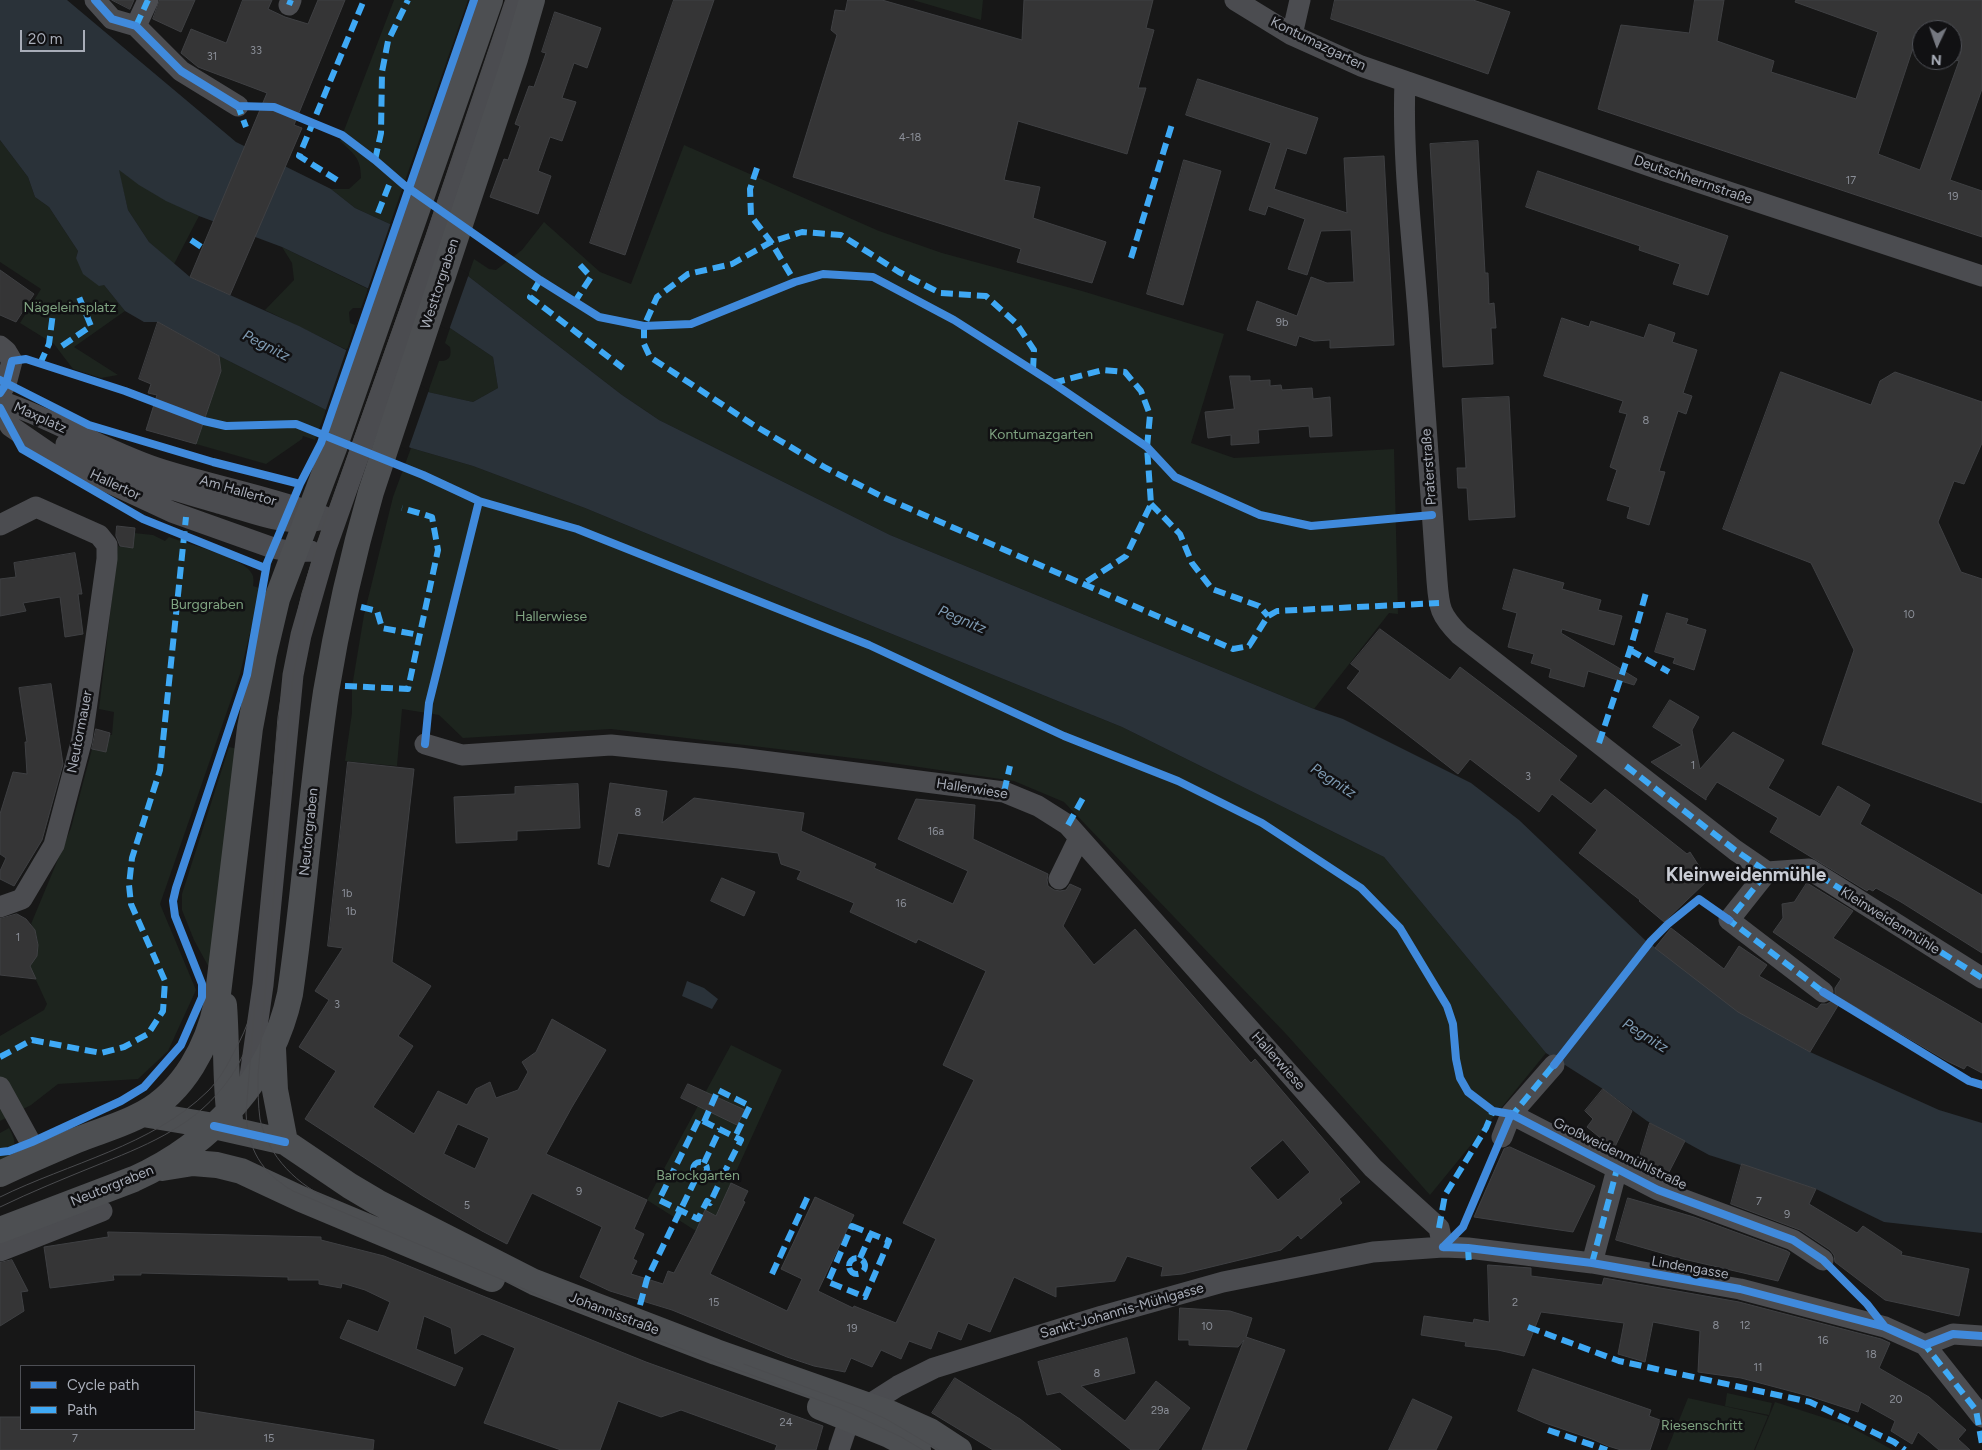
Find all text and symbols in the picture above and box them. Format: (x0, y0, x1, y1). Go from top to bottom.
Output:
street label: Kontumazgarten (1267, 14, 1369, 74)
scale bar (22, 20, 88, 52)
north arrow (1912, 20, 1962, 70)
text: 20 m (28, 30, 62, 48)
house number: 33 (250, 44, 262, 58)
house number: 31 (207, 50, 217, 64)
text: N (1930, 51, 1942, 68)
house number: 4-18 (899, 131, 921, 145)
street label: Deutschherrnstraße (1632, 152, 1754, 208)
house number: 17 (1846, 174, 1856, 188)
house number: 19 (1948, 190, 1958, 204)
street label: Westtorgraben (417, 237, 463, 331)
park label: Nägeleinsplatz (24, 300, 116, 316)
house number: 9b (1276, 316, 1288, 330)
water label: Pegnitz (239, 327, 293, 365)
street label: Maxplatz (11, 399, 69, 437)
house number: 8 (1643, 414, 1649, 428)
park label: Kontumazgarten (989, 427, 1093, 443)
street label: Praterstraße (1418, 428, 1440, 506)
street label: Hallertor (87, 466, 143, 504)
street label: Am Hallertor (198, 472, 278, 510)
park label: Burggraben (170, 597, 244, 613)
water label: Pegnitz (935, 602, 989, 638)
house number: 10 (1903, 608, 1915, 622)
park label: Hallerwiese (515, 609, 587, 625)
street label: Neutormauer (64, 689, 96, 775)
house number: 1 (1691, 759, 1695, 773)
water label: Pegnitz (1307, 760, 1359, 802)
house number: 3 (1525, 770, 1531, 784)
street label: Hallerwiese (935, 775, 1009, 803)
street label: Neutorgraben (296, 787, 322, 877)
house number: 8 (635, 806, 641, 820)
house number: 16a (928, 825, 944, 839)
district label: Kleinweidenmühle (1666, 864, 1826, 886)
street label: Kleinweidenmühle (1837, 884, 1943, 958)
house number: 1b (342, 887, 352, 901)
house number: 16 (896, 897, 906, 911)
house number: 1b (346, 905, 356, 919)
house number: 1 (16, 931, 20, 945)
house number: 3 (334, 998, 340, 1012)
water label: Pegnitz (1619, 1015, 1671, 1057)
street label: Hallerwiese (1248, 1029, 1308, 1093)
street label: Großweidenmühlstraße (1550, 1114, 1690, 1194)
street label: Neutorgraben (68, 1162, 156, 1210)
park label: Barockgarten (656, 1168, 740, 1184)
house number: 9 (576, 1185, 582, 1199)
house number: 7 (1756, 1195, 1762, 1209)
house number: 5 (464, 1199, 470, 1213)
house number: 9 (1784, 1208, 1790, 1222)
street label: Lindengasse (1650, 1253, 1730, 1283)
street label: Sankt-Johannis-Mühlgasse (1038, 1280, 1206, 1342)
street label: Johannisstraße (567, 1289, 661, 1339)
house number: 15 (709, 1296, 719, 1310)
house number: 2 (1512, 1296, 1518, 1310)
house number: 8 (1713, 1319, 1719, 1333)
house number: 12 (1740, 1319, 1750, 1333)
house number: 10 (1201, 1320, 1213, 1334)
house number: 19 (847, 1322, 857, 1336)
house number: 16 (1818, 1334, 1828, 1348)
house number: 18 (1865, 1348, 1877, 1362)
house number: 11 (1753, 1361, 1763, 1375)
legend (20, 1365, 195, 1430)
house number: 8 (1094, 1367, 1100, 1381)
text: Cycle path (67, 1376, 139, 1394)
house number: 20 (1889, 1393, 1903, 1407)
text: Path (67, 1401, 97, 1419)
house number: 29a (1151, 1404, 1169, 1418)
house number: 24 (780, 1416, 792, 1430)
park label: Riesenschritt (1661, 1418, 1743, 1434)
house number: 7 (72, 1432, 78, 1446)
house number: 15 (264, 1432, 274, 1446)

